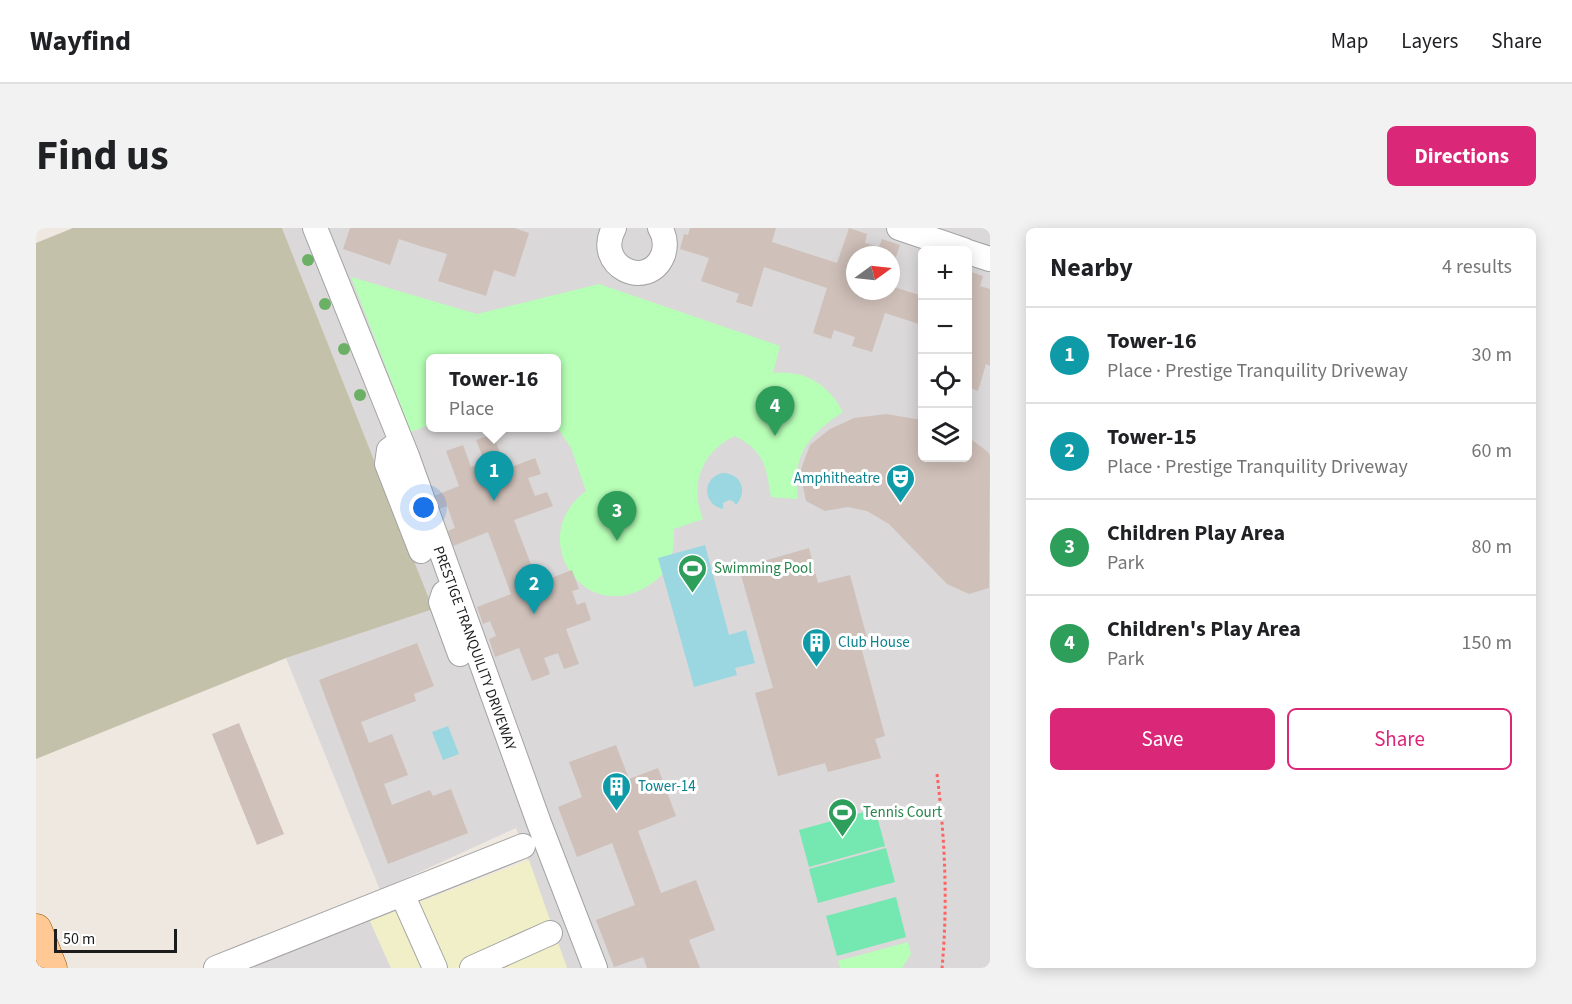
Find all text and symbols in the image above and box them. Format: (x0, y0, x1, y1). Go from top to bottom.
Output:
text: Wayfind (30, 21, 131, 61)
text: Map (1331, 26, 1368, 56)
text: Layers (1401, 26, 1458, 56)
text: Share (1491, 26, 1542, 56)
text: Find us (36, 126, 169, 186)
button: Directions (1387, 126, 1536, 186)
north arrow (846, 246, 900, 300)
map controls (918, 246, 972, 462)
button: + (918, 246, 972, 300)
text: Nearby (1050, 249, 1133, 286)
text: 4 results (1442, 253, 1512, 281)
button: − (918, 300, 972, 354)
text: Tower-16 (1107, 325, 1197, 357)
text: 1 (1064, 341, 1075, 369)
text: 30 m (1472, 341, 1512, 369)
popup (426, 354, 561, 432)
button: locate (918, 354, 972, 408)
text: Place · Prestige Tranquility Driveway (1107, 357, 1408, 385)
text: Tower-16 (449, 363, 538, 395)
pin: 4 (756, 386, 794, 436)
text: Place (449, 395, 494, 423)
button: layers (918, 408, 972, 462)
text: Tower-15 (1107, 421, 1197, 453)
text: 2 (1064, 437, 1075, 465)
text: 60 m (1472, 437, 1512, 465)
pin: 1 (474, 452, 514, 501)
text: Place · Prestige Tranquility Driveway (1107, 453, 1408, 481)
theatre icon: Amphitheatre (885, 462, 917, 504)
place label: Amphitheatre (794, 468, 880, 489)
pin: 3 (598, 492, 636, 541)
your location (409, 493, 438, 522)
text: Children Play Area (1107, 517, 1285, 549)
text: 3 (1064, 533, 1075, 561)
text: 80 m (1472, 533, 1512, 561)
street label: PRESTIGE TRANQUILITY DRIVEWAY (428, 543, 522, 754)
text: Park (1107, 549, 1144, 577)
sports icon: Swimming Pool (677, 552, 709, 594)
place label: Swimming Pool (714, 558, 812, 579)
pin: 2 (514, 564, 554, 614)
text: Children's Play Area (1107, 613, 1301, 645)
building icon: Club House (801, 626, 833, 668)
text: 4 (1064, 629, 1075, 657)
text: 150 m (1462, 629, 1512, 657)
place label: Club House (838, 632, 910, 653)
text: Park (1107, 645, 1144, 673)
button: Save (1050, 708, 1275, 770)
button: Share (1287, 708, 1512, 770)
building icon: Tower-14 (601, 770, 633, 812)
place label: Tower-14 (638, 776, 696, 797)
sports icon: Tennis Court (826, 796, 858, 838)
place label: Tennis Court (863, 802, 942, 823)
scale bar (54, 926, 177, 954)
text: 50 m (63, 928, 95, 950)

